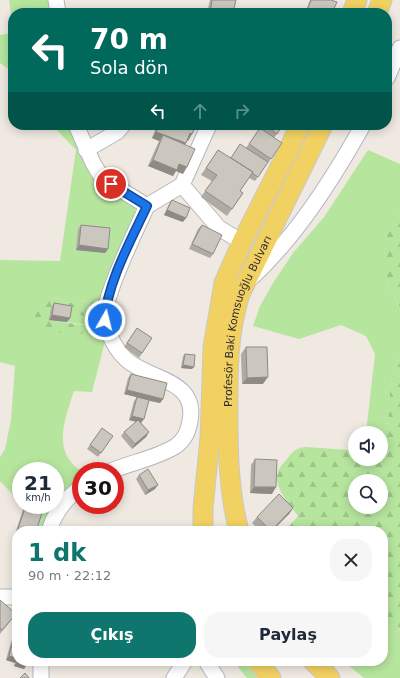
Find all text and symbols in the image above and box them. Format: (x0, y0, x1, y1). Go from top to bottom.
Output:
text: 70 m (90, 23, 168, 56)
icon: left (24, 24, 76, 76)
text: Sola dön (90, 57, 168, 78)
icon: left (147, 100, 169, 122)
icon: ahead (189, 100, 211, 122)
icon: right (231, 100, 253, 122)
pin (94, 167, 128, 201)
icon: arrive (100, 173, 122, 195)
street label: Profesör Baki Komsuoğlu Bulvarı (221, 233, 274, 407)
position arrow (84, 299, 126, 341)
map controls (348, 426, 388, 514)
button: sound (348, 426, 388, 466)
speed limit sign: 30 (72, 462, 124, 514)
text: 21 (24, 471, 52, 495)
button: search (348, 474, 388, 514)
text: km/h (25, 492, 51, 503)
text: 1 dk (28, 539, 86, 567)
button: close (330, 539, 372, 581)
text: 90 m · 22:12 (28, 568, 111, 583)
button: Çıkış (28, 612, 196, 658)
button: Paylaş (204, 612, 372, 658)

